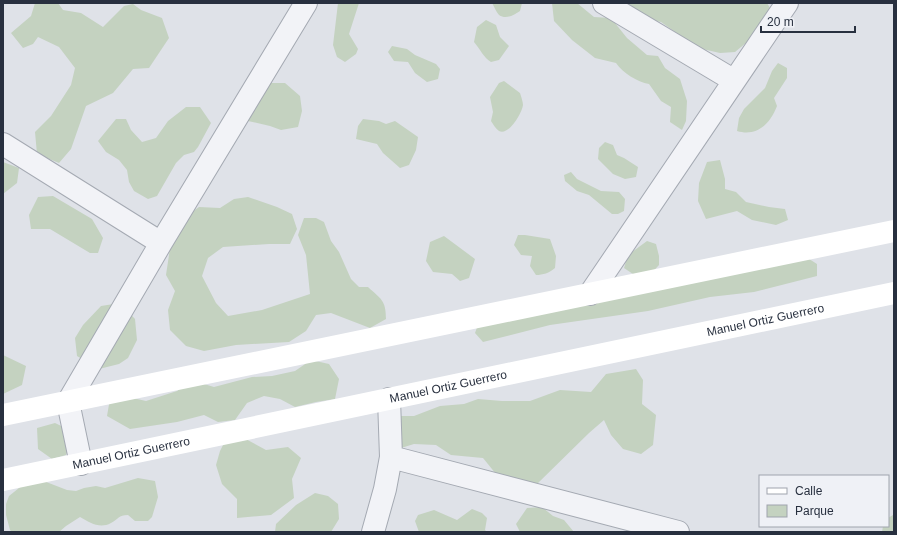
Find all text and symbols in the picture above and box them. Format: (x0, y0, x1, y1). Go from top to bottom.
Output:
scale bar (761, 8, 855, 34)
text: 20 m (767, 15, 794, 29)
street label: Manuel Ortiz Guerrero (705, 301, 826, 339)
street label: Manuel Ortiz Guerrero (388, 367, 509, 406)
street label: Manuel Ortiz Guerrero (71, 434, 191, 472)
legend (759, 475, 889, 527)
text: Calle (795, 484, 823, 498)
text: Parque (795, 504, 834, 518)

